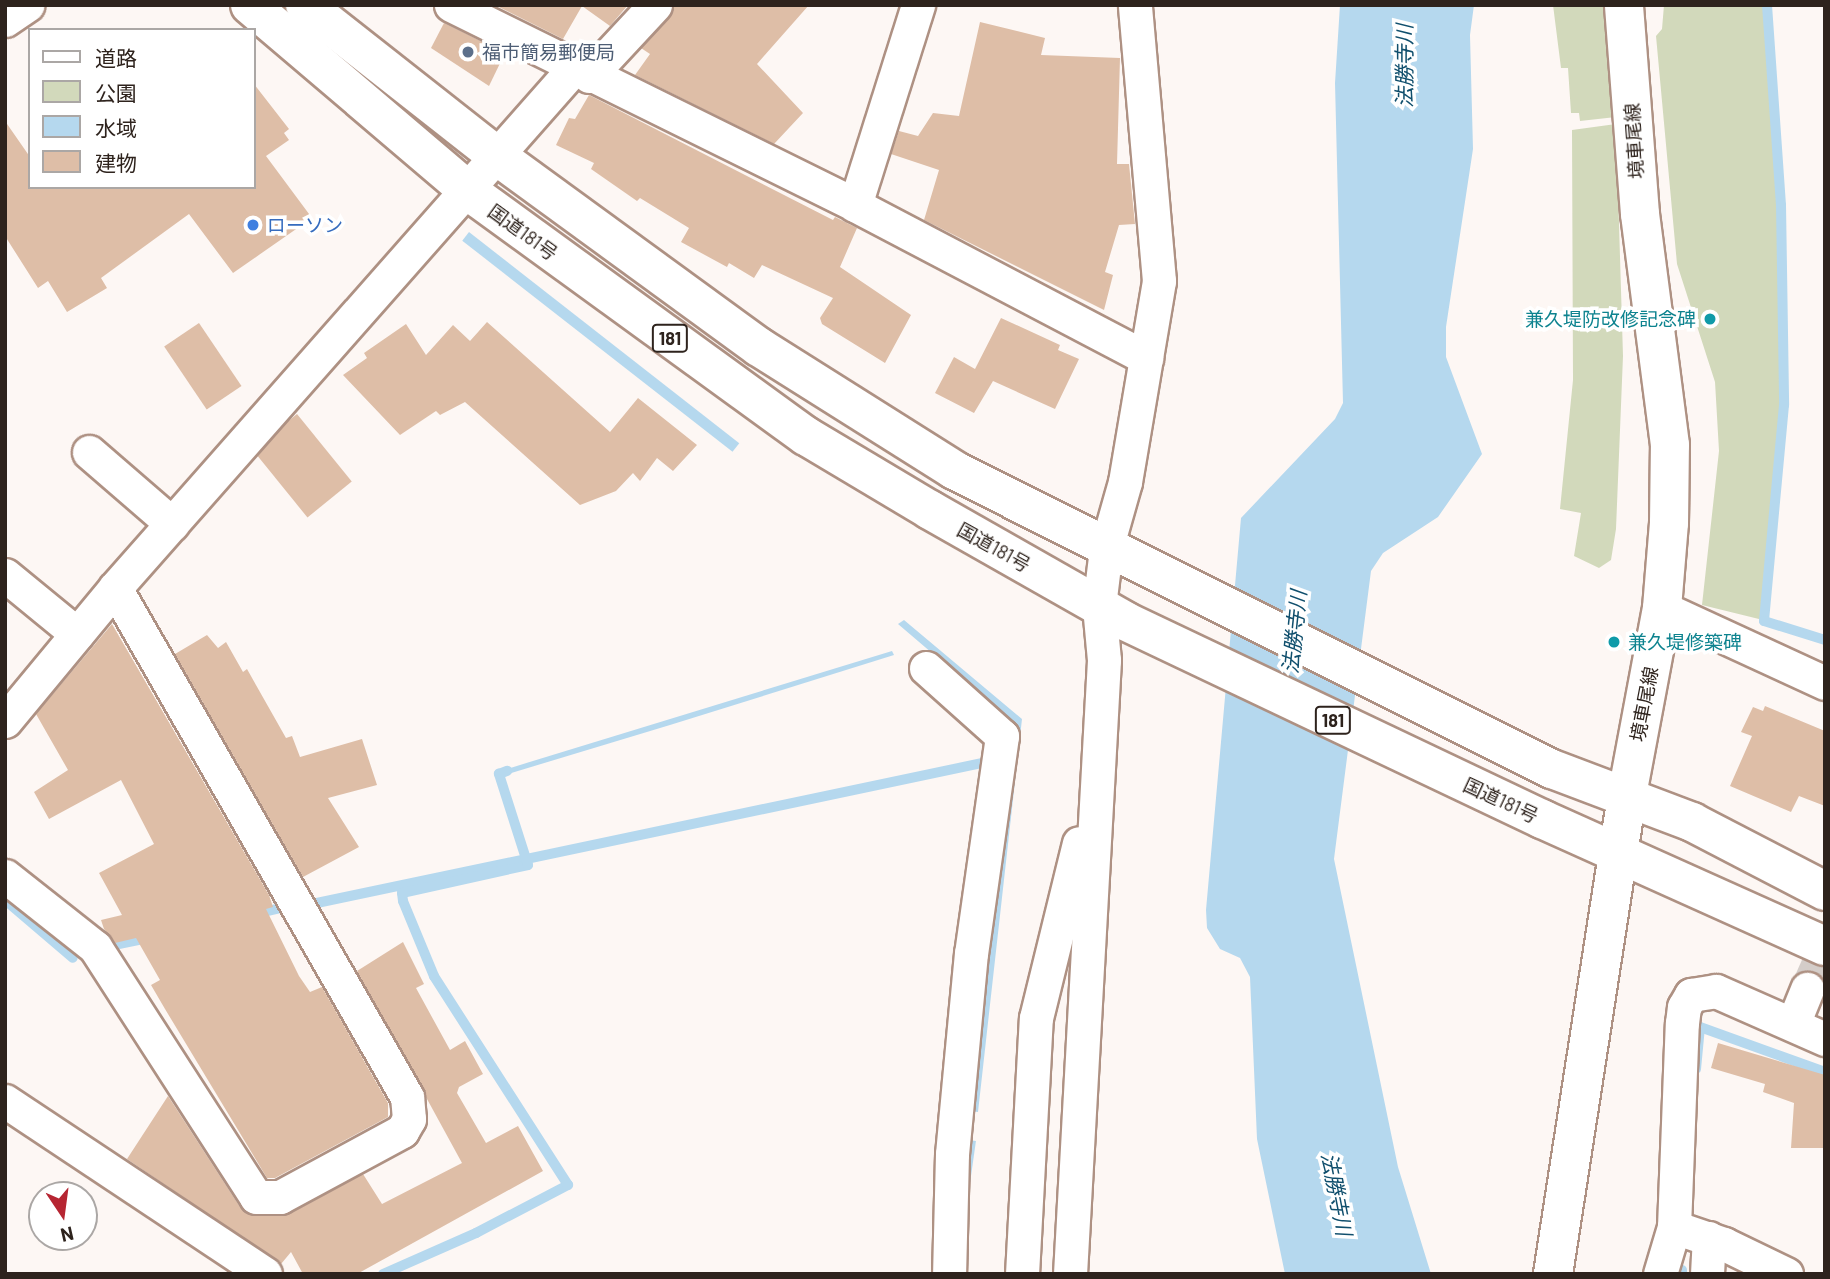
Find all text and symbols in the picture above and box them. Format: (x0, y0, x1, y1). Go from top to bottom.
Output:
water label: 法勝寺川 (1391, 24, 1417, 108)
legend (28, 28, 256, 189)
place label: 福市簡易郵便局 (482, 41, 615, 63)
marker: 福市簡易郵便局 (460, 44, 476, 60)
text: 道路 (95, 45, 137, 70)
text: 公園 (95, 80, 137, 105)
street label: 境車尾線 (1620, 102, 1648, 180)
text: 水域 (95, 115, 137, 140)
text: 建物 (95, 150, 137, 175)
street label: 国道181号 (484, 199, 562, 265)
place label: ローソン (267, 214, 343, 236)
marker: ローソン (245, 217, 261, 233)
place label: 兼久堤防改修記念碑 (1525, 308, 1696, 330)
marker: 兼久堤防改修記念碑 (1702, 311, 1718, 327)
road number: 181 (651, 324, 689, 352)
street label: 国道181号 (954, 518, 1034, 576)
water label: 法勝寺川 (1277, 589, 1311, 675)
place label: 兼久堤修築碑 (1628, 631, 1742, 653)
marker: 兼久堤修築碑 (1606, 634, 1622, 650)
street label: 境車尾線 (1626, 665, 1662, 743)
road number: 181 (1314, 706, 1352, 734)
street label: 国道181号 (1460, 773, 1542, 827)
water label: 法勝寺川 (1317, 1150, 1357, 1238)
north arrow (28, 1181, 98, 1251)
text: N (59, 1222, 76, 1248)

